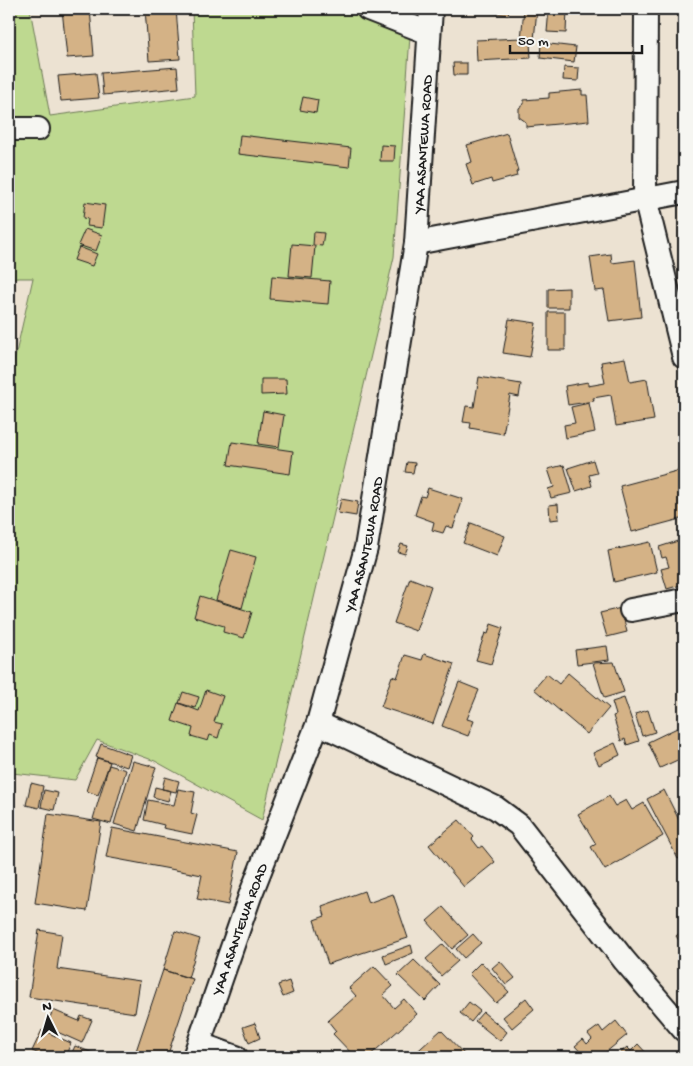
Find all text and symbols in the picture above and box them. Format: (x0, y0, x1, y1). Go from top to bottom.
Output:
scale bar (510, 22, 643, 54)
text: 50 m (518, 33, 549, 51)
street label: YAA ASANTEWA ROAD (411, 74, 438, 216)
street label: YAA ASANTEWA ROAD (341, 475, 389, 617)
street label: YAA ASANTEWA ROAD (209, 861, 273, 1000)
north arrow (22, 994, 72, 1044)
text: N (42, 999, 52, 1016)

